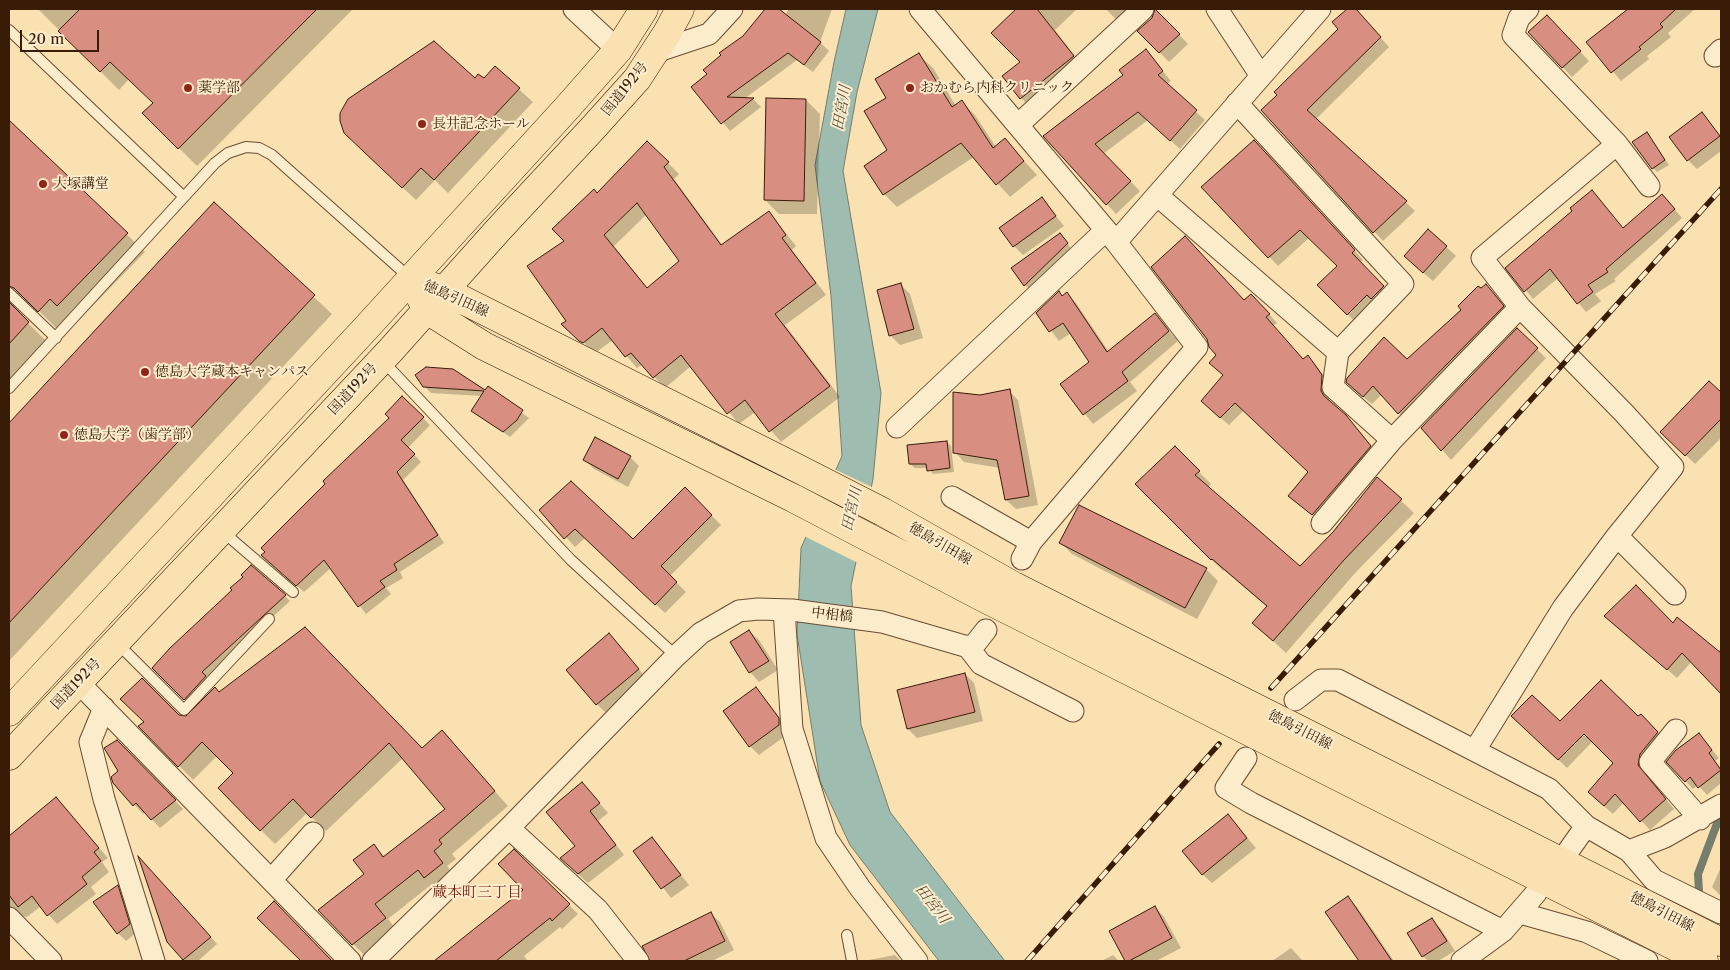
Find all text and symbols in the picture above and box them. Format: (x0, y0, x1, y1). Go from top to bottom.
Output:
scale bar (22, 20, 101, 52)
text: 20 m (28, 29, 64, 48)
street label: 国道192号 (598, 59, 652, 119)
place label: 薬学部 (198, 80, 240, 96)
place label: おかむら内科クリニック (920, 80, 1074, 96)
marker: 薬学部 (182, 82, 194, 94)
marker: おかむら内科クリニック (904, 82, 916, 94)
water label: 田宮川 (829, 84, 855, 132)
place label: 長井記念ホール (432, 116, 530, 132)
marker: 長井記念ホール (416, 118, 428, 130)
place label: 大塚講堂 (53, 176, 109, 192)
marker: 大塚講堂 (37, 178, 49, 190)
street label: 徳島引田線 (421, 277, 491, 321)
street label: 国道192号 (325, 360, 381, 418)
place label: 徳島大学蔵本キャンパス (155, 364, 309, 380)
marker: 徳島大学蔵本キャンパス (139, 366, 151, 378)
place label: 徳島大学（歯学部） (74, 427, 200, 443)
marker: 徳島大学（歯学部） (58, 429, 70, 441)
water label: 田宮川 (838, 485, 866, 533)
street label: 徳島引田線 (905, 519, 975, 569)
street label: 中相橋 (810, 604, 854, 626)
street label: 国道192号 (48, 655, 104, 713)
street label: 徳島引田線 (1265, 707, 1335, 753)
water label: 田宮川 (911, 881, 953, 927)
district label: 蔵本町三丁目 (432, 884, 522, 902)
street label: 徳島引田線 (1627, 889, 1697, 935)

